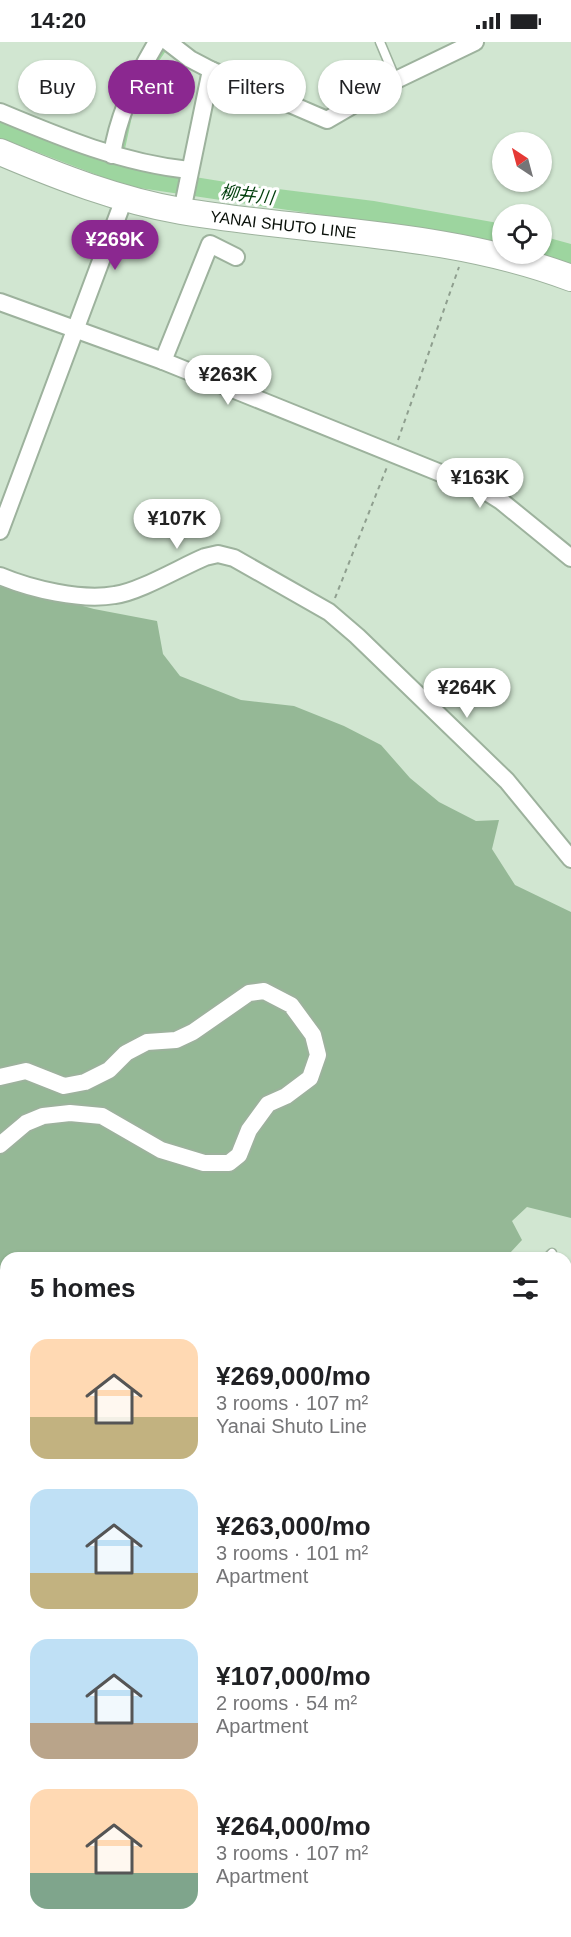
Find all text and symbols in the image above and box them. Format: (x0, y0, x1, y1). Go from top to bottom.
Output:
text: 14:20 (30, 8, 86, 33)
chip: Buy (18, 60, 96, 114)
chip: Rent (108, 60, 195, 114)
chip: Filters (207, 60, 306, 114)
chip: New (318, 60, 402, 114)
north arrow (492, 132, 552, 192)
map controls (492, 132, 552, 264)
water label: 柳井川 (219, 182, 277, 208)
button: locate (492, 204, 552, 264)
street label: YANAI SHUTO LINE (209, 208, 357, 241)
pin: ¥269K (73, 220, 157, 271)
text: ¥269K (86, 228, 144, 250)
pin: ¥263K (186, 355, 270, 406)
text: ¥263K (199, 363, 257, 385)
pin: ¥163K (438, 458, 522, 509)
text: ¥163K (451, 466, 509, 488)
pin: ¥107K (135, 499, 219, 550)
text: ¥107K (148, 507, 206, 529)
pin: ¥264K (425, 668, 509, 719)
text: ¥264K (438, 676, 496, 698)
icon: filters (509, 1272, 542, 1305)
text: 5 homes (30, 1273, 136, 1303)
text: ¥269,000/mo (216, 1361, 371, 1391)
icon: home (78, 1363, 150, 1435)
text: 3 rooms · 107 m² (216, 1392, 368, 1414)
text: Yanai Shuto Line (216, 1415, 367, 1437)
text: ¥263,000/mo (216, 1511, 371, 1541)
icon: home (78, 1513, 150, 1585)
text: 3 rooms · 101 m² (216, 1542, 368, 1564)
text: Apartment (216, 1565, 308, 1587)
text: ¥107,000/mo (216, 1661, 371, 1691)
icon: home (78, 1663, 150, 1735)
text: 2 rooms · 54 m² (216, 1692, 357, 1714)
text: Apartment (216, 1715, 308, 1737)
text: ¥264,000/mo (216, 1811, 371, 1841)
icon: home (78, 1813, 150, 1885)
text: 3 rooms · 107 m² (216, 1842, 368, 1864)
text: Apartment (216, 1865, 308, 1887)

